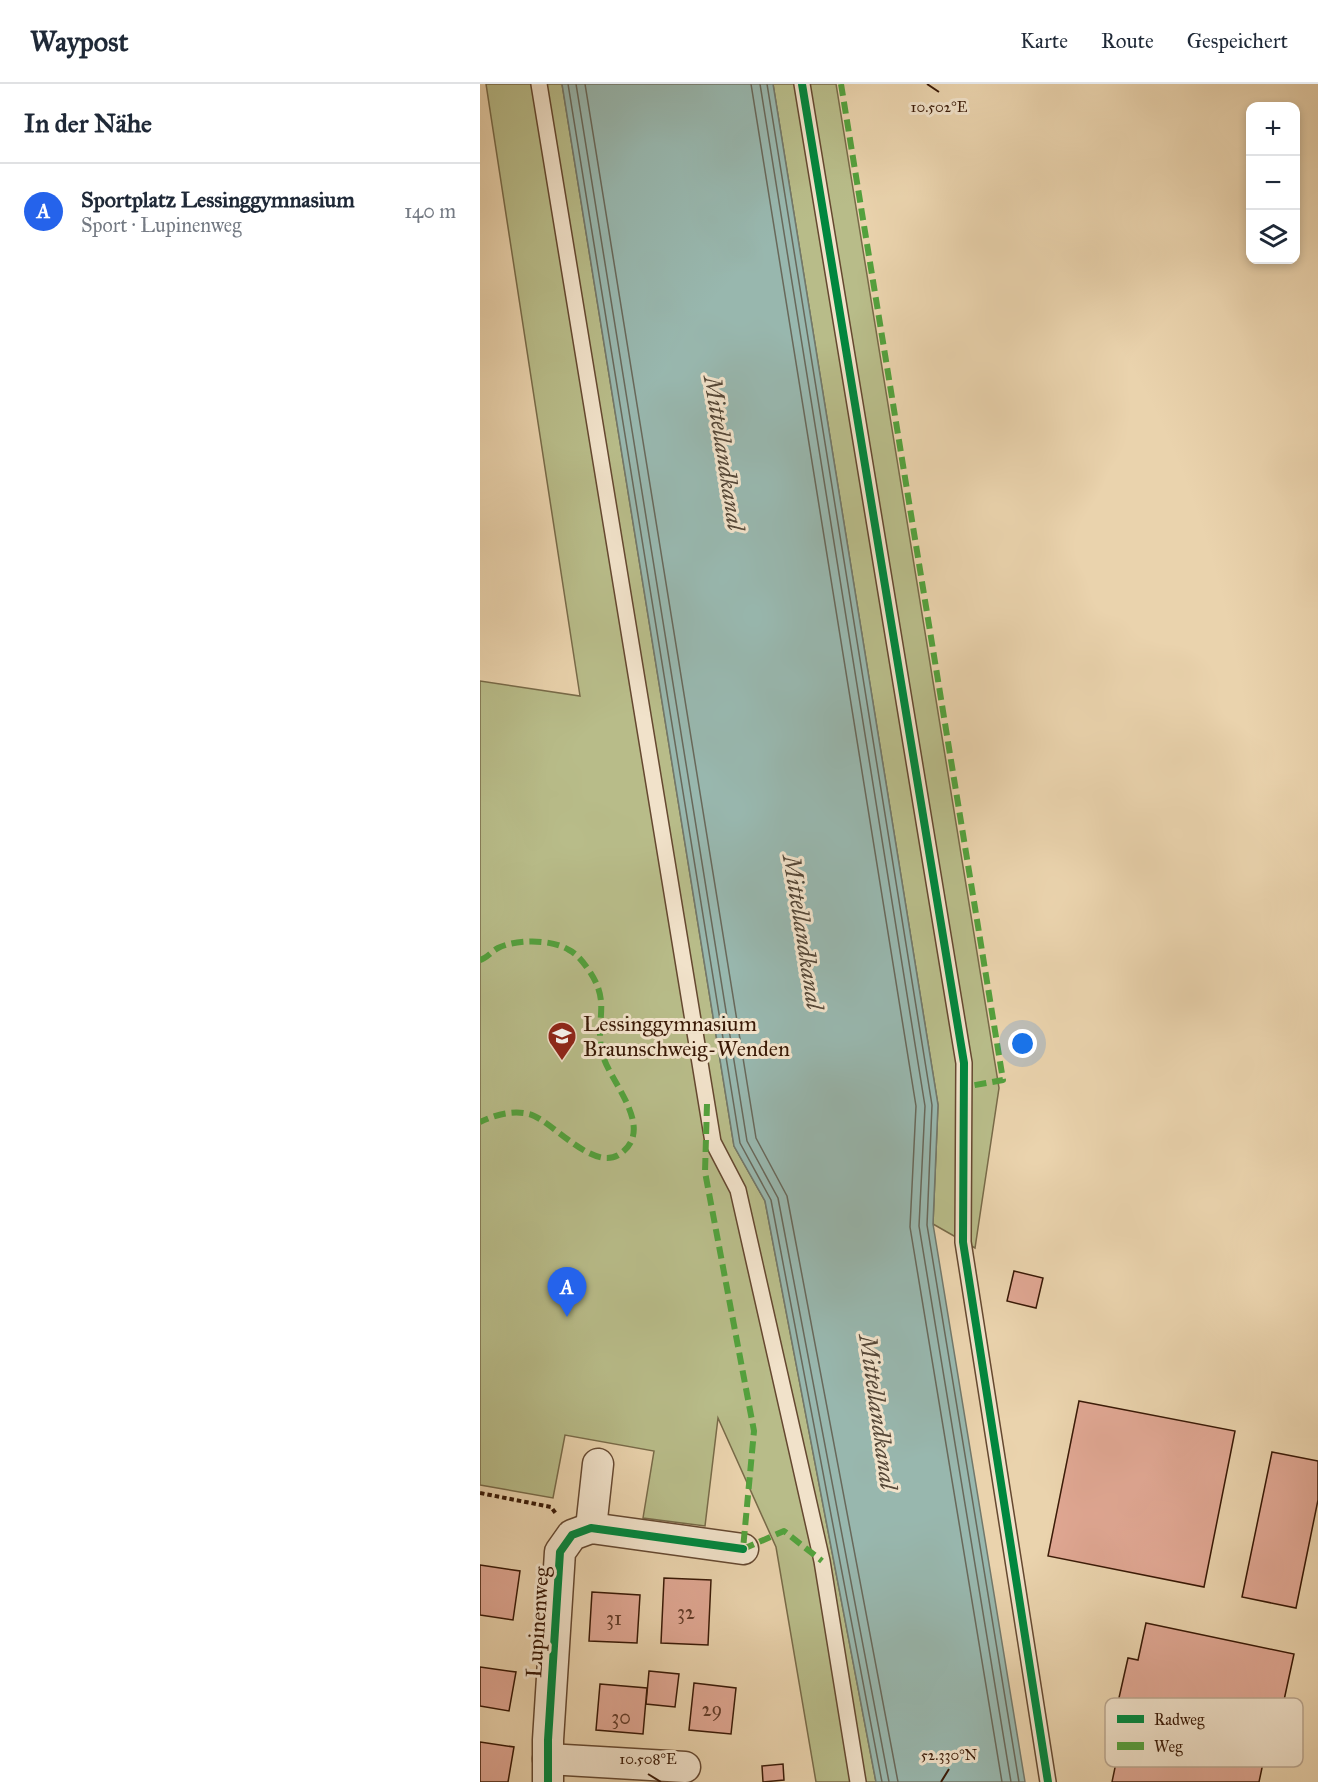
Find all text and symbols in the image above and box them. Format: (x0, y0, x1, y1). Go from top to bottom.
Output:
text: Waypost (30, 24, 128, 59)
text: Karte (1020, 28, 1068, 54)
text: Route (1101, 28, 1154, 54)
text: Gespeichert (1187, 28, 1288, 54)
text: 10.502°E (911, 98, 968, 116)
map controls (1246, 102, 1300, 264)
button: + (1246, 102, 1300, 156)
text: In der Nähe (24, 107, 152, 139)
button: − (1246, 156, 1300, 210)
text: Sportplatz Lessinggymnasium (81, 186, 355, 213)
text: A (37, 199, 50, 223)
text: 140 m (404, 199, 456, 223)
button: layers (1246, 210, 1300, 264)
text: Sport · Lupinenweg (81, 213, 242, 237)
water label: Mittellandkanal (697, 372, 751, 535)
water label: Mittellandkanal (776, 851, 830, 1014)
place label: Lessinggymnasium Braunschweig-Wenden (583, 1010, 790, 1062)
school or university icon: Lessinggymnasium Braunschweig-Wenden (546, 1020, 578, 1062)
your location (1008, 1029, 1037, 1058)
pin: A (548, 1268, 586, 1317)
water label: Mittellandkanal (852, 1331, 904, 1494)
street label: Lupinenweg (520, 1565, 555, 1679)
house number: 32 (677, 1600, 695, 1624)
house number: 31 (606, 1606, 622, 1630)
house number: 29 (702, 1697, 722, 1721)
legend (1105, 1698, 1303, 1767)
house number: 30 (611, 1705, 631, 1729)
text: Radweg (1154, 1710, 1205, 1730)
text: Weg (1154, 1737, 1183, 1757)
text: 52.330°N (921, 1746, 978, 1764)
text: 10.508°E (619, 1750, 677, 1768)

